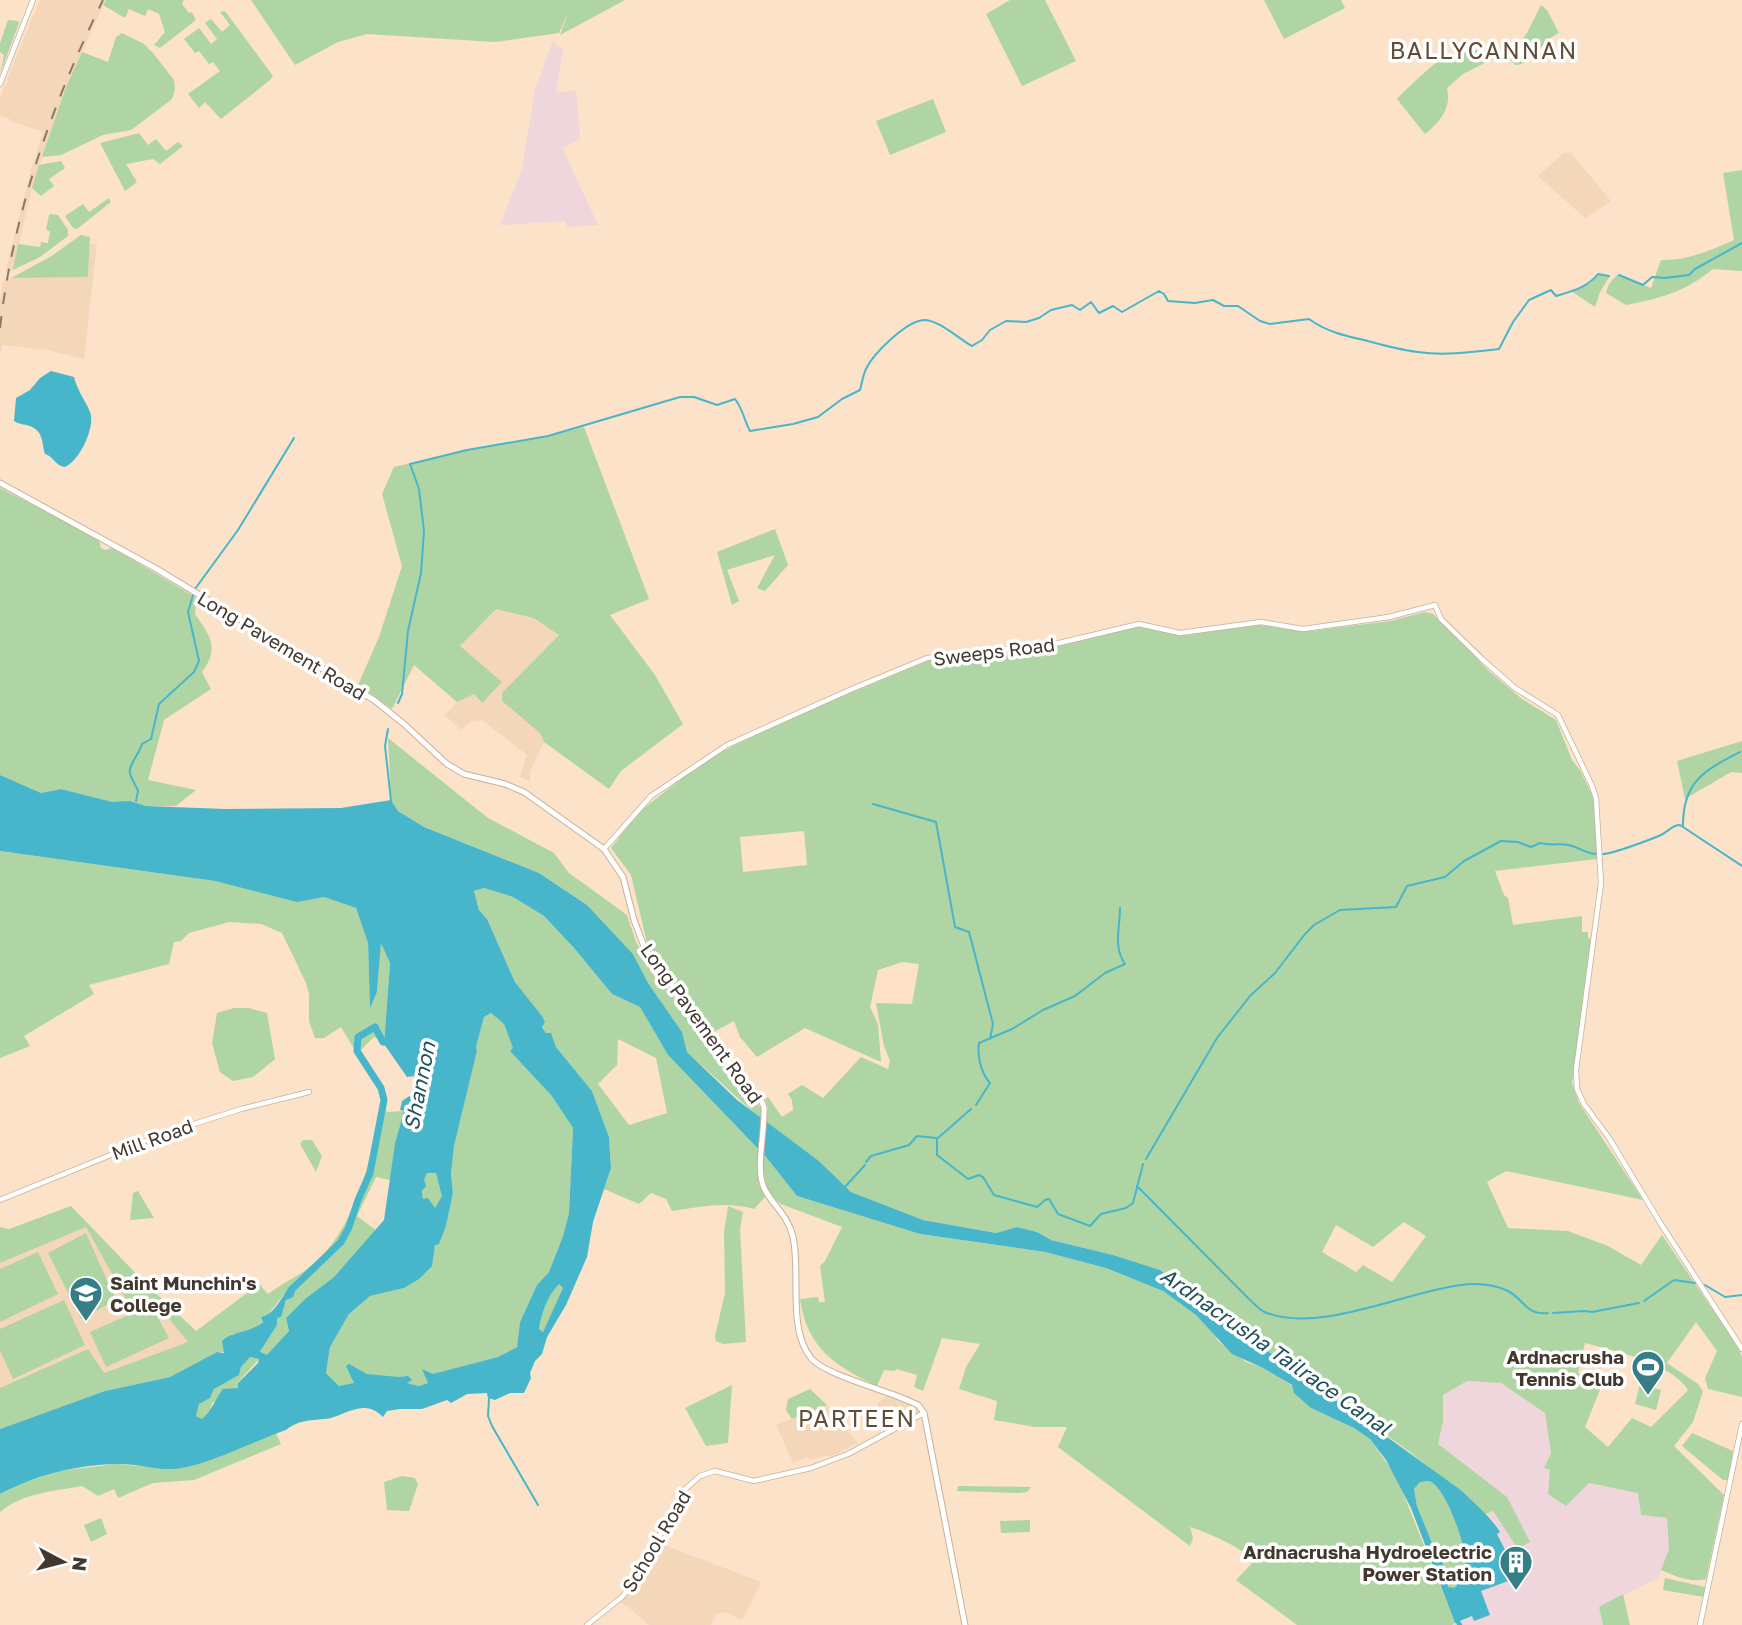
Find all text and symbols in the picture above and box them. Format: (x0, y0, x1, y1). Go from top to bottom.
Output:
district label: BALLYCANNAN (1390, 36, 1578, 64)
street label: Long Pavement Road (194, 586, 370, 704)
street label: Sweeps Road (932, 632, 1056, 670)
street label: Long Pavement Road (636, 938, 768, 1108)
water label: Shannon (398, 1039, 441, 1132)
street label: Mill Road (108, 1114, 196, 1164)
water label: Ardnacrusha Tailrace Canal (1156, 1261, 1397, 1441)
place label: Saint Munchin's College (110, 1271, 257, 1316)
school or university icon: Saint Munchin's College (67, 1274, 105, 1323)
place label: Ardnacrusha Tennis Club (1506, 1345, 1624, 1390)
sports icon: Ardnacrusha Tennis Club (1629, 1348, 1667, 1397)
district label: PARTEEN (798, 1404, 916, 1432)
street label: School Road (617, 1486, 695, 1596)
north arrow (28, 1527, 98, 1597)
place label: Ardnacrusha Hydroelectric Power Station (1243, 1540, 1492, 1585)
building icon: Ardnacrusha Hydroelectric Power Station (1497, 1543, 1535, 1592)
text: N (68, 1556, 93, 1573)

